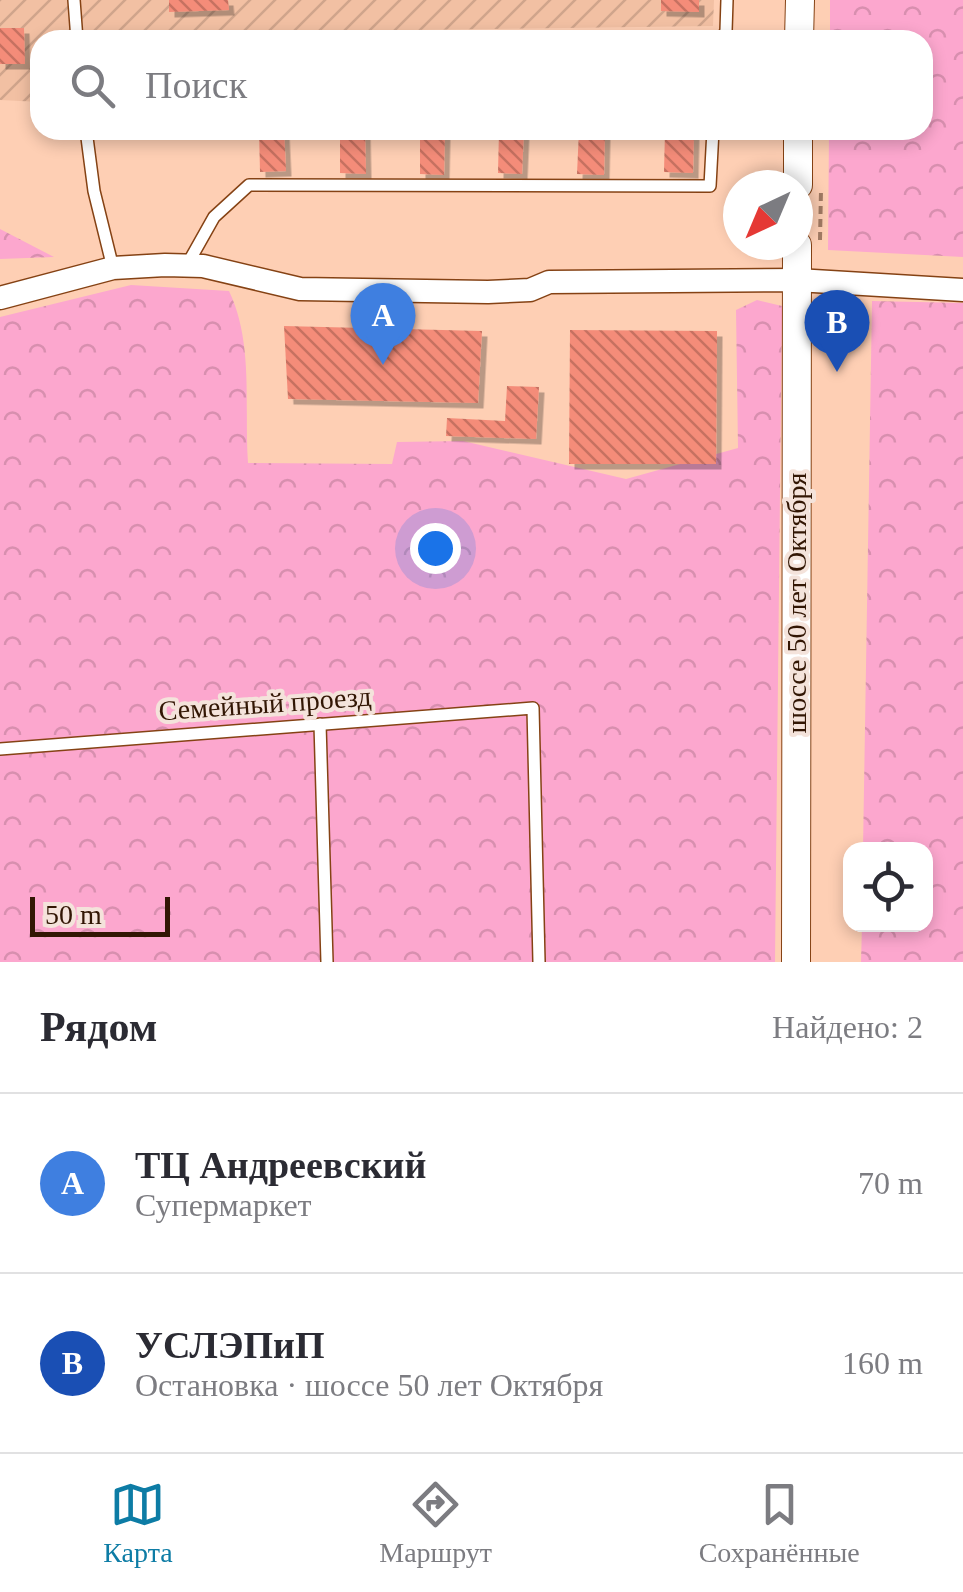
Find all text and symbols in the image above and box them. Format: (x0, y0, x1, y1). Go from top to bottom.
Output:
search box (30, 30, 933, 140)
icon: search (65, 58, 120, 113)
text: Поиск (145, 64, 247, 106)
north arrow (723, 170, 813, 260)
pin: A (350, 282, 416, 365)
pin: B (804, 290, 870, 372)
street label: шоссе 50 лет Октября (781, 472, 812, 733)
your location (410, 523, 461, 574)
street label: Семейный проезд (158, 681, 372, 726)
map controls (843, 842, 933, 932)
button: locate (843, 842, 933, 932)
scale bar (30, 892, 170, 936)
text: 50 m (45, 899, 102, 930)
text: Рядом (40, 1004, 157, 1050)
text: Найдено: 2 (772, 1009, 923, 1045)
text: ТЦ Андреевский (135, 1144, 426, 1186)
text: A (61, 1165, 84, 1201)
text: 70 m (858, 1165, 923, 1201)
text: Супермаркет (135, 1187, 312, 1223)
text: УСЛЭПиП (135, 1324, 324, 1366)
text: B (62, 1345, 83, 1381)
text: 160 m (842, 1345, 923, 1381)
text: Остановка · шоссе 50 лет Октября (135, 1367, 603, 1403)
tab: Карта (103, 1477, 173, 1569)
tab: Маршрут (379, 1477, 492, 1569)
tab: Сохранённые (699, 1477, 860, 1569)

